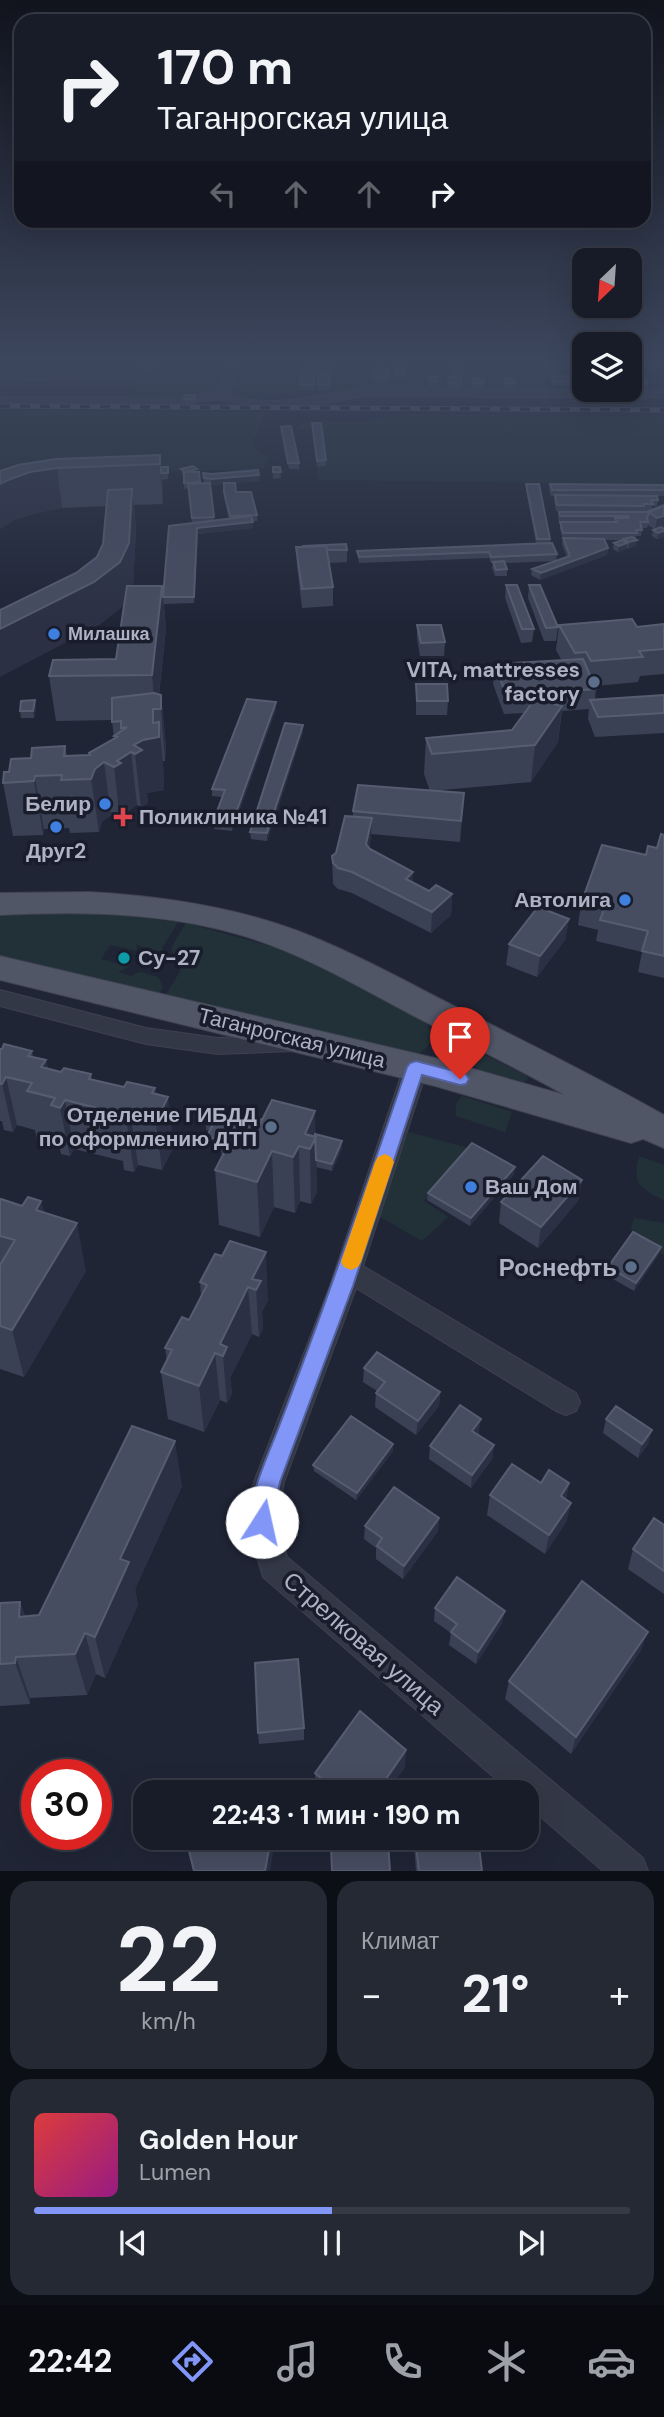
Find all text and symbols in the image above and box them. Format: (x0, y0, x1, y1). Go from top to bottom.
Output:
text: 170 m (157, 35, 293, 99)
icon: right (42, 42, 133, 133)
text: Таганрогская улица (157, 97, 448, 139)
icon: left (204, 175, 242, 213)
icon: ahead (277, 175, 315, 213)
icon: ahead (350, 175, 388, 213)
icon: right (423, 175, 461, 213)
north arrow (572, 248, 642, 318)
map controls (572, 248, 642, 402)
button: layers (572, 332, 642, 402)
place label: Милашка (68, 622, 151, 646)
marker: Милашка (46, 626, 62, 642)
place label: VITA, mattresses factory (406, 656, 580, 708)
marker: VITA, mattresses factory (586, 674, 602, 690)
place label: Белир (25, 790, 91, 818)
marker: Белир (97, 796, 113, 812)
place label: Поликлиника №41 (139, 803, 327, 831)
marker: Поликлиника №41 (113, 807, 133, 827)
marker: Друг2 (48, 819, 64, 835)
place label: Друг2 (26, 837, 86, 865)
place label: Автолига (514, 886, 611, 914)
marker: Автолига (617, 892, 633, 908)
place label: Су-27 (138, 944, 200, 972)
marker: Су-27 (116, 950, 132, 966)
street label: Таганрогская улица (196, 1001, 388, 1075)
pin (430, 1007, 490, 1079)
icon: arrive (441, 1018, 479, 1056)
place label: Отделение ГИБДД по оформлению ДТП (39, 1101, 257, 1153)
marker: Отделение ГИБДД по оформлению ДТП (263, 1119, 279, 1135)
place label: Ваш Дом (485, 1173, 578, 1201)
marker: Ваш Дом (463, 1179, 479, 1195)
place label: Роснефть (499, 1252, 617, 1283)
marker: Роснефть (623, 1259, 639, 1275)
position arrow (225, 1485, 299, 1559)
street label: Стрелковая улица (277, 1565, 451, 1722)
speed limit sign: 30 (21, 1759, 112, 1850)
text: 22:43 · 1 мин · 190 m (212, 1798, 460, 1832)
text: 22 (116, 1901, 221, 2019)
text: Климат (361, 1926, 439, 1956)
text: 21° (461, 1960, 530, 2028)
text: − (361, 1970, 382, 2020)
text: + (609, 1970, 630, 2020)
text: km/h (141, 2006, 196, 2036)
text: Golden Hour (139, 2123, 298, 2157)
text: Lumen (139, 2157, 211, 2187)
icon: previous (114, 2224, 152, 2262)
icon: pause (313, 2224, 351, 2262)
icon: next (512, 2224, 550, 2262)
icon: directions (168, 2337, 217, 2386)
icon: music (273, 2337, 322, 2386)
icon: phone (378, 2337, 427, 2386)
icon: climate (482, 2337, 531, 2386)
icon: car (587, 2337, 636, 2386)
text: 22:42 (28, 2340, 112, 2382)

